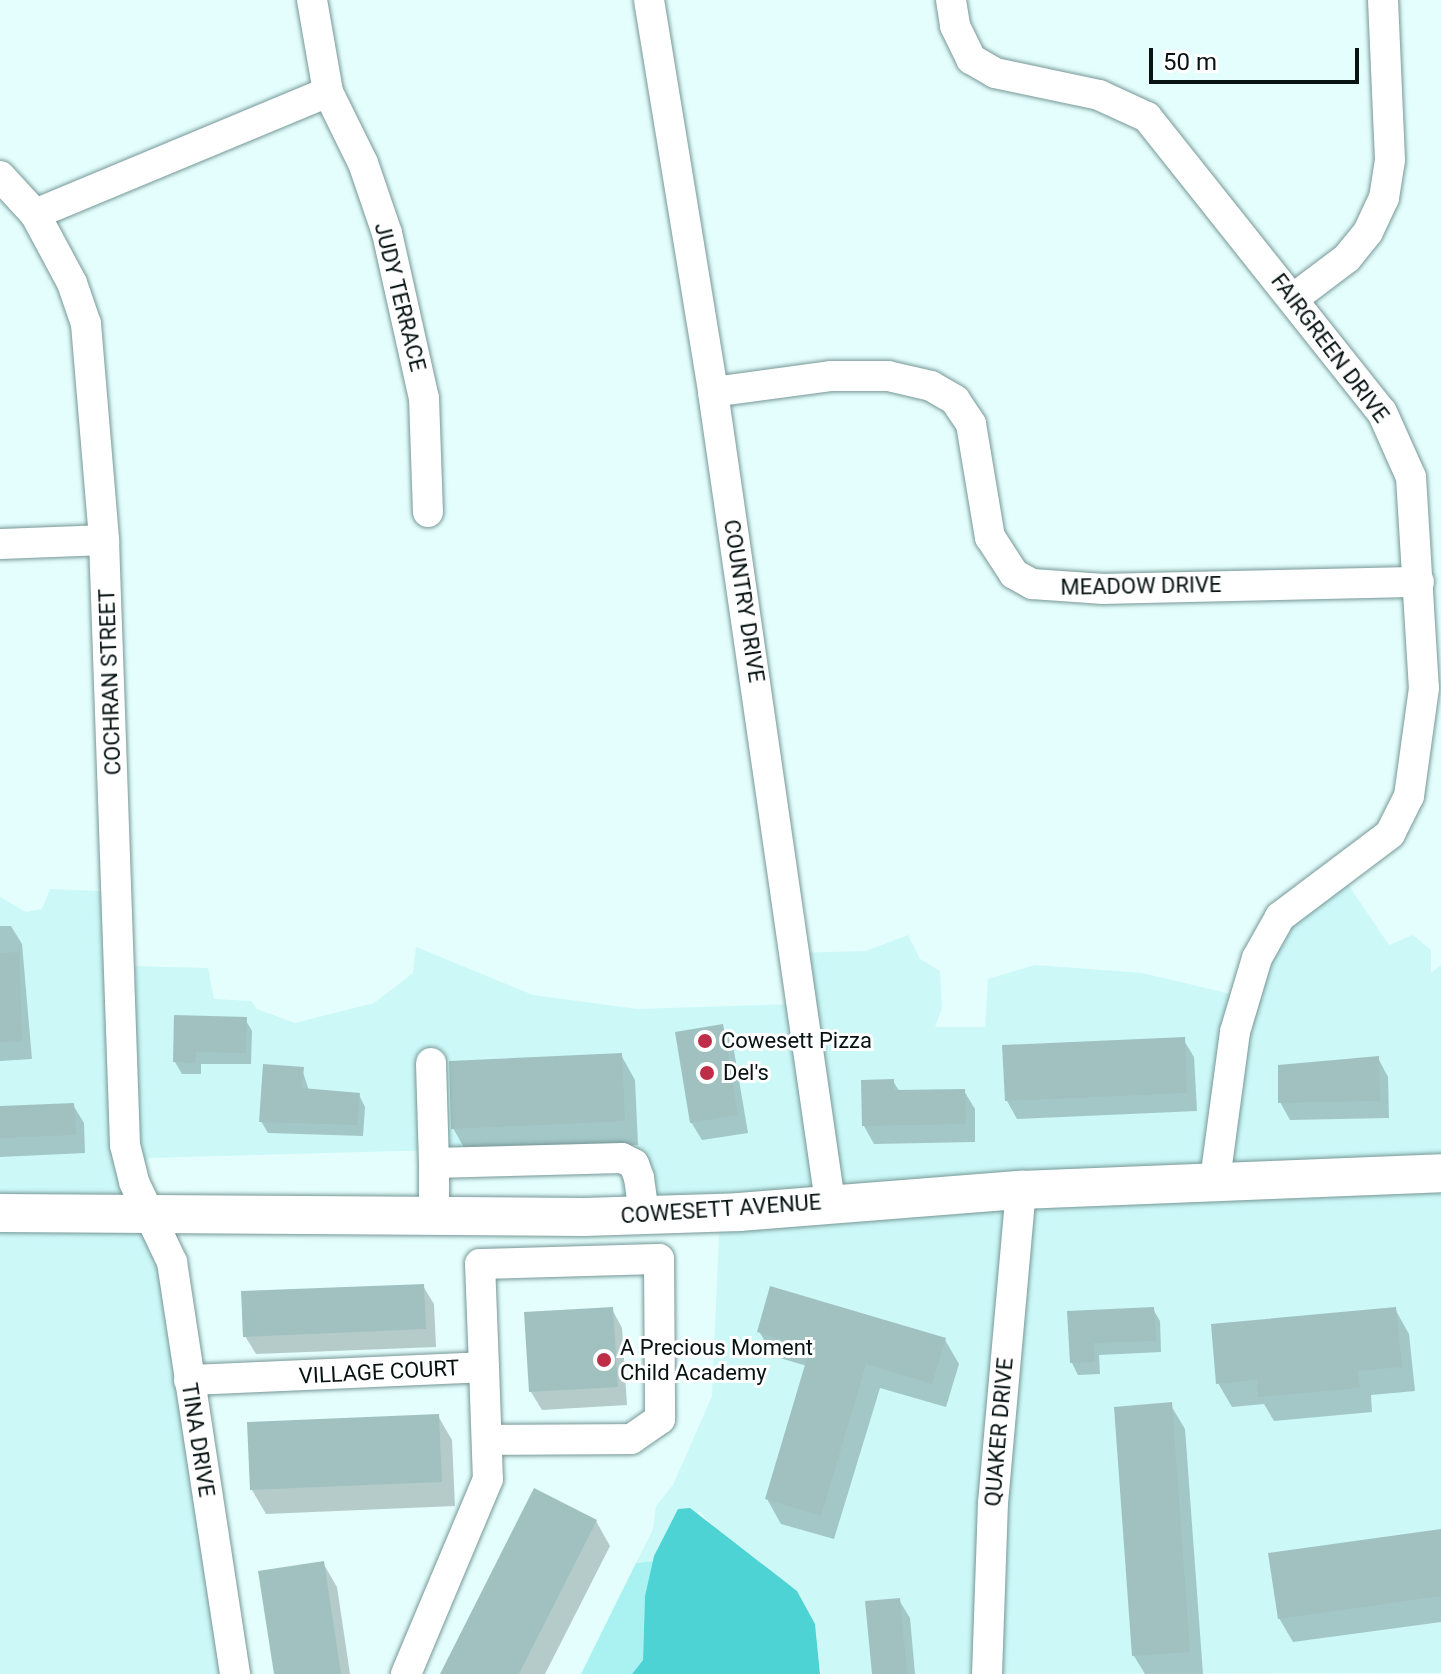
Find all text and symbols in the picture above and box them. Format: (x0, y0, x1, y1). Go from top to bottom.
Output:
scale bar (1153, 32, 1363, 82)
text: 50 m (1163, 48, 1217, 76)
street label: JUDY TERRACE (369, 220, 431, 374)
street label: FAIRGREEN DRIVE (1265, 268, 1395, 428)
street label: COUNTRY DRIVE (718, 518, 770, 684)
street label: MEADOW DRIVE (1060, 571, 1222, 601)
street label: COCHRAN STREET (94, 588, 126, 776)
place label: Cowesett Pizza (721, 1028, 872, 1054)
marker: Cowesett Pizza (696, 1032, 714, 1050)
place label: Del's (723, 1060, 769, 1086)
marker: Del's (698, 1064, 716, 1082)
street label: COWESETT AVENUE (620, 1189, 822, 1229)
place label: A Precious Moment Child Academy (620, 1334, 813, 1386)
marker: A Precious Moment Child Academy (595, 1351, 613, 1369)
street label: VILLAGE COURT (298, 1355, 460, 1389)
street label: QUAKER DRIVE (979, 1356, 1019, 1508)
street label: TINA DRIVE (176, 1381, 220, 1499)

